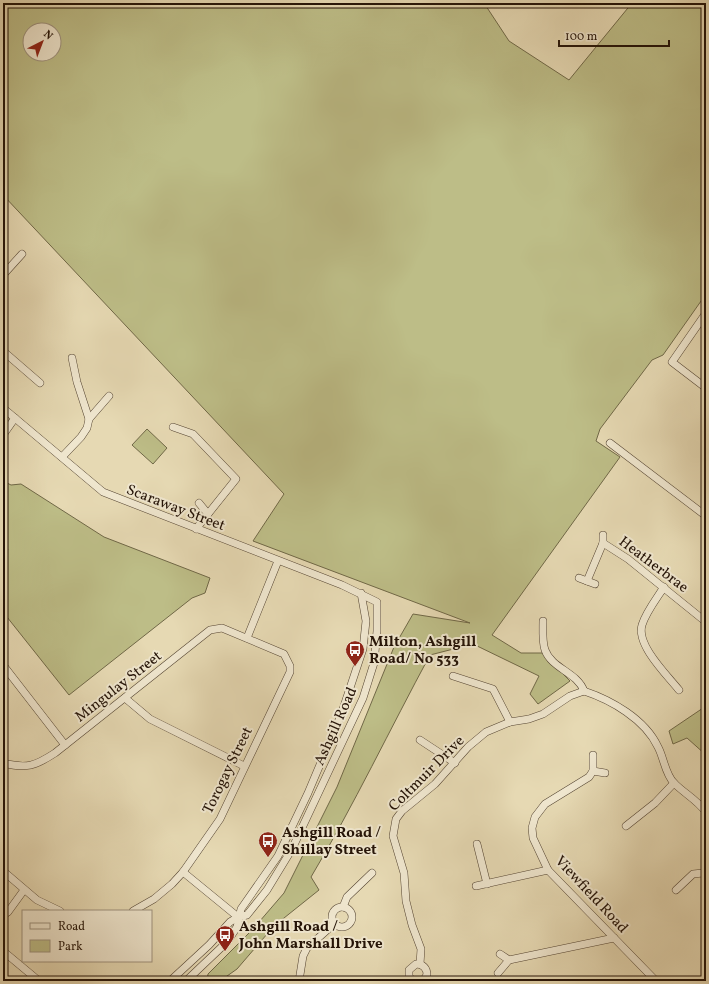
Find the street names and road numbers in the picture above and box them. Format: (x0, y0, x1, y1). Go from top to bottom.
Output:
street label: Scaraway Street (123, 480, 228, 537)
street label: Heatherbrae (614, 532, 692, 598)
street label: Mingulay Street (71, 647, 167, 728)
street label: Ashgill Road (310, 684, 363, 769)
street label: Torogay Street (198, 724, 259, 818)
street label: Coltmuir Drive (384, 731, 470, 817)
street label: Viewfield Road (549, 852, 632, 938)

